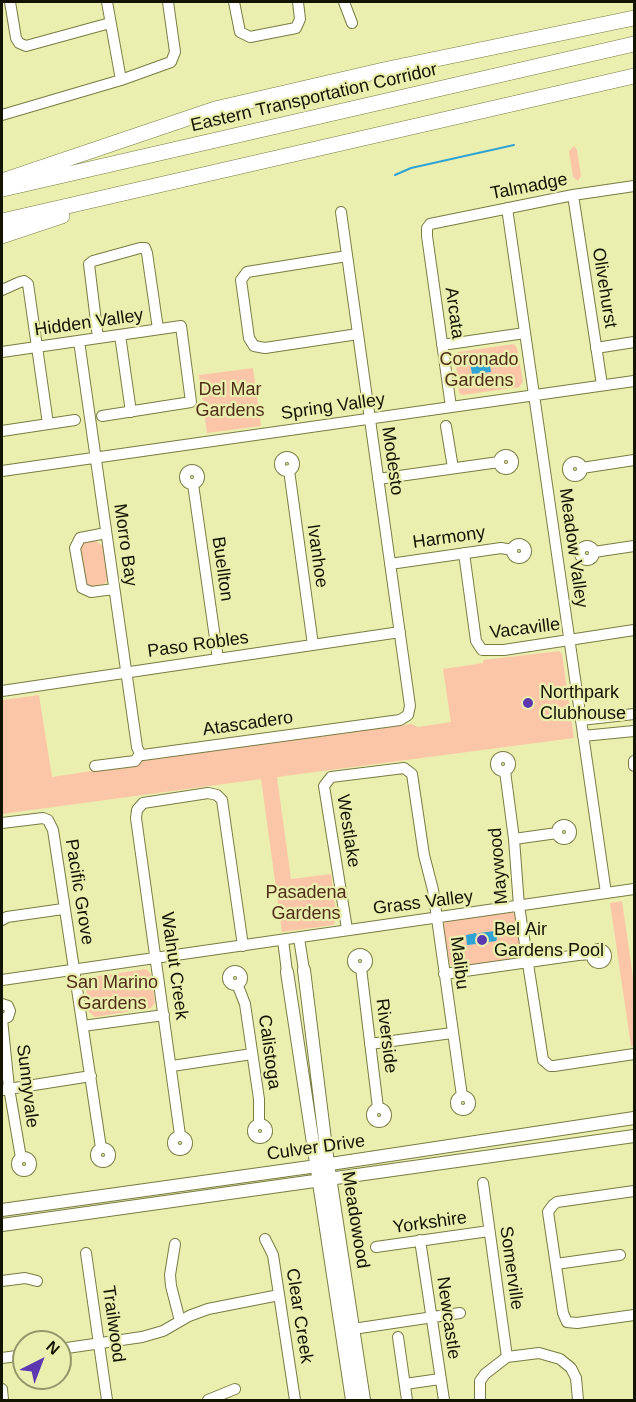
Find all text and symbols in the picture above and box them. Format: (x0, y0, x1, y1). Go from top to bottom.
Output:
street label: Eastern Transportation Corridor (189, 59, 439, 137)
street label: Talmadge (489, 169, 569, 205)
street label: Olivehurst (587, 246, 621, 330)
street label: Arcata (440, 286, 468, 340)
street label: Hidden Valley (33, 305, 145, 341)
park label: Coronado Gardens (439, 349, 519, 392)
park label: Del Mar Gardens (195, 379, 265, 422)
street label: Spring Valley (280, 389, 386, 425)
street label: Modesto (377, 425, 407, 497)
street label: Meadow Valley (554, 487, 592, 609)
street label: Morro Bay (109, 502, 141, 588)
street label: Harmony (411, 522, 487, 554)
street label: Ivanhoe (302, 523, 332, 589)
street label: Buellton (207, 535, 237, 603)
street label: Vacaville (489, 614, 561, 644)
street label: Paso Robles (146, 627, 250, 663)
place label: Northpark Clubhouse (540, 682, 626, 724)
marker: Northpark Clubhouse (521, 696, 535, 710)
street label: Atascadero (201, 707, 295, 741)
street label: Westlake (332, 793, 364, 869)
street label: Maywood (485, 827, 513, 905)
street label: Pacific Grove (60, 837, 98, 947)
park label: Pasadena Gardens (265, 882, 347, 924)
street label: Grass Valley (372, 886, 474, 920)
street label: Walnut Creek (156, 911, 192, 1021)
place label: Bel Air Gardens Pool (494, 919, 604, 962)
marker: Bel Air Gardens Pool (475, 933, 489, 947)
street label: Malibu (445, 935, 473, 991)
park label: San Marino Gardens (66, 972, 158, 1014)
street label: Riverside (371, 997, 401, 1075)
street label: Calistoga (253, 1013, 285, 1091)
street label: Sunnyvale (11, 1043, 43, 1129)
street label: Culver Drive (265, 1130, 367, 1166)
street label: Meadowood (337, 1170, 373, 1270)
street label: Yorkshire (392, 1207, 468, 1239)
street label: Somerville (494, 1225, 528, 1311)
street label: Clear Creek (281, 1267, 317, 1365)
street label: Newcastle (432, 1275, 464, 1361)
street label: Trailwood (97, 1284, 129, 1364)
north arrow (12, 1330, 72, 1390)
text: N (43, 1338, 63, 1358)

